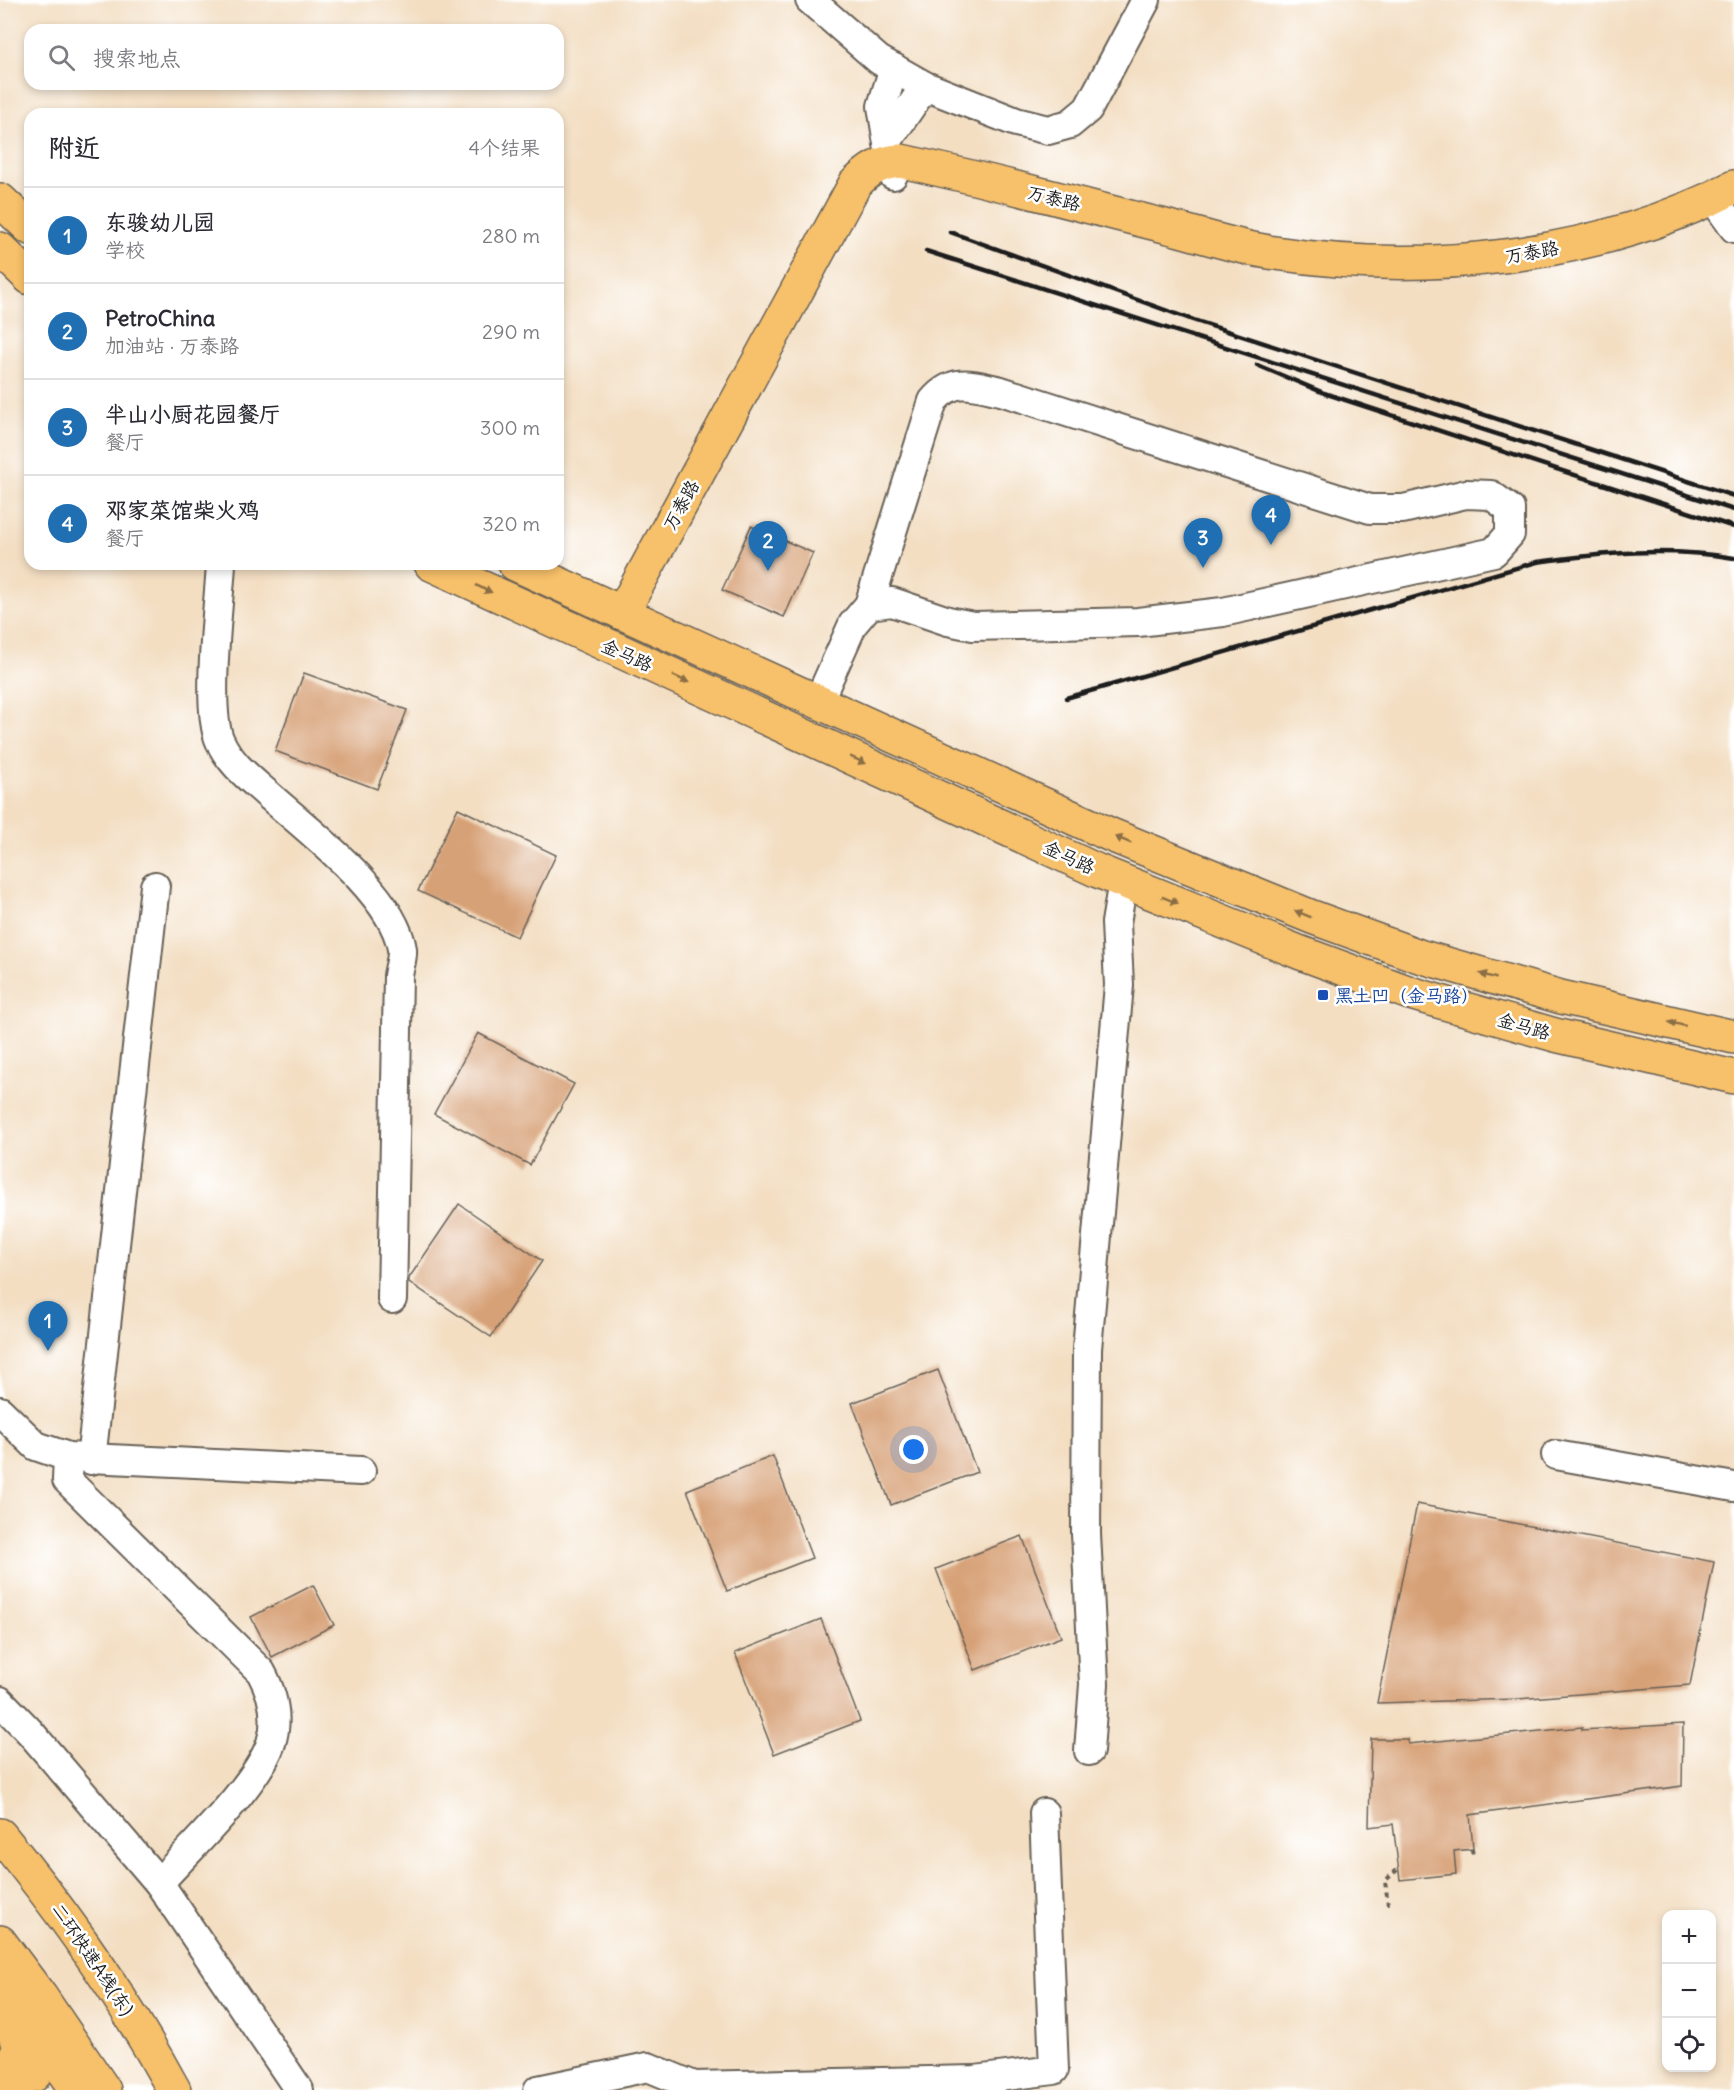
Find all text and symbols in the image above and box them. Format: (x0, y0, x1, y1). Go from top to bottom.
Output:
search box (24, 24, 564, 90)
icon: search (45, 41, 78, 74)
text: 搜索地点 (93, 44, 181, 72)
text: 附近 (48, 131, 100, 164)
text: 4个结果 (468, 135, 540, 160)
street label: 万泰路 (1025, 180, 1083, 216)
text: 东骏幼儿园 (105, 208, 215, 236)
text: 1 (64, 223, 71, 248)
text: 280 m (482, 223, 540, 248)
street label: 万泰路 (1503, 236, 1561, 268)
text: 学校 (105, 237, 145, 262)
text: PetroChina (105, 304, 215, 332)
text: 2 (62, 319, 73, 344)
text: 290 m (482, 319, 540, 344)
text: 加油站 · 万泰路 (105, 333, 239, 358)
text: 半山小厨花园餐厅 (105, 400, 281, 428)
text: 3 (62, 415, 73, 440)
text: 300 m (480, 415, 540, 440)
text: 餐厅 (105, 429, 145, 454)
street label: 万泰路 (658, 476, 704, 534)
text: 邓家菜馆柴火鸡 (105, 496, 259, 524)
pin: 4 (1252, 496, 1290, 545)
text: 4 (62, 511, 73, 536)
text: 320 m (482, 511, 540, 536)
pin: 3 (1184, 518, 1222, 568)
pin: 2 (748, 522, 788, 571)
text: 餐厅 (105, 525, 145, 550)
one-way arrow (476, 584, 493, 593)
street label: 金马路 (598, 634, 656, 676)
one-way arrow (672, 675, 689, 684)
one-way arrow (850, 755, 867, 764)
street label: 金马路 (1040, 835, 1098, 879)
one-way arrow (1114, 835, 1132, 844)
one-way arrow (1161, 896, 1179, 905)
one-way arrow (1294, 909, 1312, 919)
one-way arrow (1479, 970, 1497, 980)
place label: 黑土凹（金马路） (1335, 984, 1479, 1007)
marker: 黑土凹（金马路） (1316, 988, 1330, 1002)
street label: 金马路 (1495, 1008, 1553, 1044)
one-way arrow (1667, 1019, 1686, 1028)
pin: 1 (28, 1302, 68, 1351)
your location (899, 1435, 928, 1464)
street label: 二环快速A线(东) (47, 1898, 139, 2020)
map controls (1662, 1910, 1716, 2072)
button: + (1662, 1910, 1716, 1964)
button: − (1662, 1964, 1716, 2018)
button: locate (1662, 2018, 1716, 2072)

